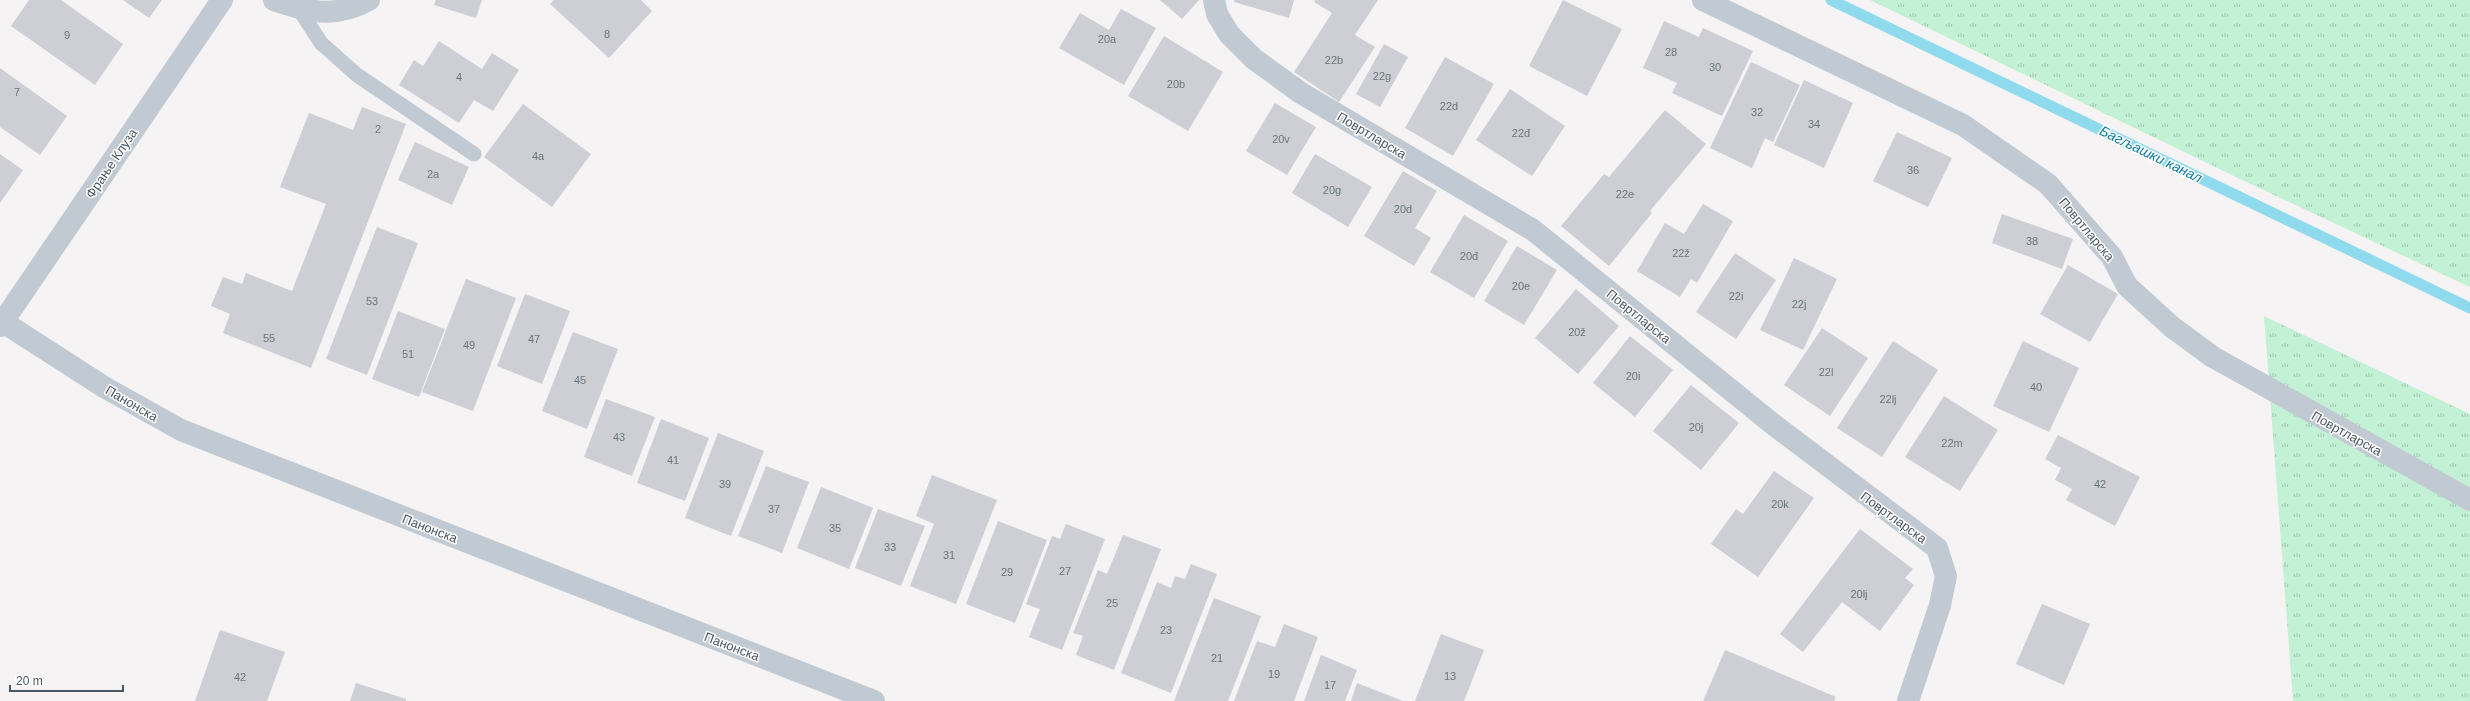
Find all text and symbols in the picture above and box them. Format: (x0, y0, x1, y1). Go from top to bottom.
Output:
house number: 8 (604, 28, 610, 40)
house number: 9 (64, 29, 70, 41)
house number: 20a (1098, 33, 1117, 45)
house number: 28 (1665, 46, 1677, 58)
house number: 22b (1325, 54, 1343, 66)
house number: 30 (1709, 61, 1721, 73)
house number: 22g (1373, 70, 1391, 82)
house number: 4 (456, 71, 462, 83)
house number: 20b (1167, 78, 1185, 90)
house number: 7 (14, 86, 20, 98)
house number: 22d (1440, 100, 1458, 112)
house number: 32 (1751, 106, 1763, 118)
street label: Повртларска (1335, 109, 1410, 162)
house number: 34 (1808, 118, 1820, 130)
water label: Багљашки канал (2097, 122, 2205, 186)
house number: 2 (375, 123, 381, 135)
street label: Фрање Клуза (83, 125, 141, 201)
house number: 22đ (1512, 127, 1531, 139)
house number: 20v (1272, 133, 1290, 145)
house number: 4a (532, 150, 545, 162)
house number: 36 (1907, 164, 1919, 176)
house number: 2a (427, 168, 440, 180)
house number: 20g (1323, 184, 1341, 196)
house number: 22e (1616, 188, 1634, 200)
street label: Повртларска (2056, 195, 2118, 265)
house number: 20d (1394, 203, 1412, 215)
house number: 38 (2026, 235, 2038, 247)
house number: 22ž (1672, 247, 1690, 259)
house number: 20đ (1460, 250, 1479, 262)
house number: 20e (1512, 280, 1530, 292)
street label: Повртларска (1604, 286, 1674, 347)
house number: 22i (1729, 290, 1743, 302)
house number: 53 (366, 295, 378, 307)
house number: 22j (1792, 298, 1806, 310)
house number: 20ž (1568, 326, 1586, 338)
house number: 55 (263, 332, 275, 344)
house number: 47 (528, 333, 540, 345)
house number: 49 (463, 339, 475, 351)
house number: 51 (402, 348, 414, 360)
house number: 22l (1819, 366, 1833, 378)
house number: 20i (1626, 370, 1640, 382)
house number: 45 (574, 374, 586, 386)
house number: 40 (2030, 381, 2042, 393)
street label: Панонска (103, 382, 161, 425)
house number: 22lj (1879, 393, 1897, 405)
street label: Повртларска (2309, 408, 2385, 459)
house number: 20j (1689, 421, 1703, 433)
house number: 43 (613, 431, 625, 443)
house number: 22m (1941, 437, 1963, 449)
house number: 41 (667, 454, 679, 466)
house number: 39 (719, 478, 731, 490)
house number: 42 (2094, 478, 2106, 490)
street label: Повртларска (1858, 488, 1930, 547)
house number: 20k (1771, 498, 1789, 510)
house number: 37 (768, 503, 780, 515)
street label: Панонска (400, 511, 460, 546)
house number: 35 (829, 522, 841, 534)
house number: 33 (884, 541, 896, 553)
house number: 31 (943, 549, 955, 561)
house number: 27 (1059, 565, 1071, 577)
house number: 29 (1001, 566, 1013, 578)
house number: 20lj (1850, 588, 1868, 600)
house number: 25 (1106, 597, 1118, 609)
house number: 23 (1160, 624, 1172, 636)
street label: Панонска (702, 629, 762, 664)
house number: 21 (1211, 652, 1223, 664)
scale bar (10, 667, 123, 693)
house number: 19 (1268, 668, 1280, 680)
house number: 13 (1444, 670, 1456, 682)
house number: 42 (234, 671, 246, 683)
text: 20 m (16, 674, 43, 688)
house number: 17 (1324, 679, 1336, 691)

